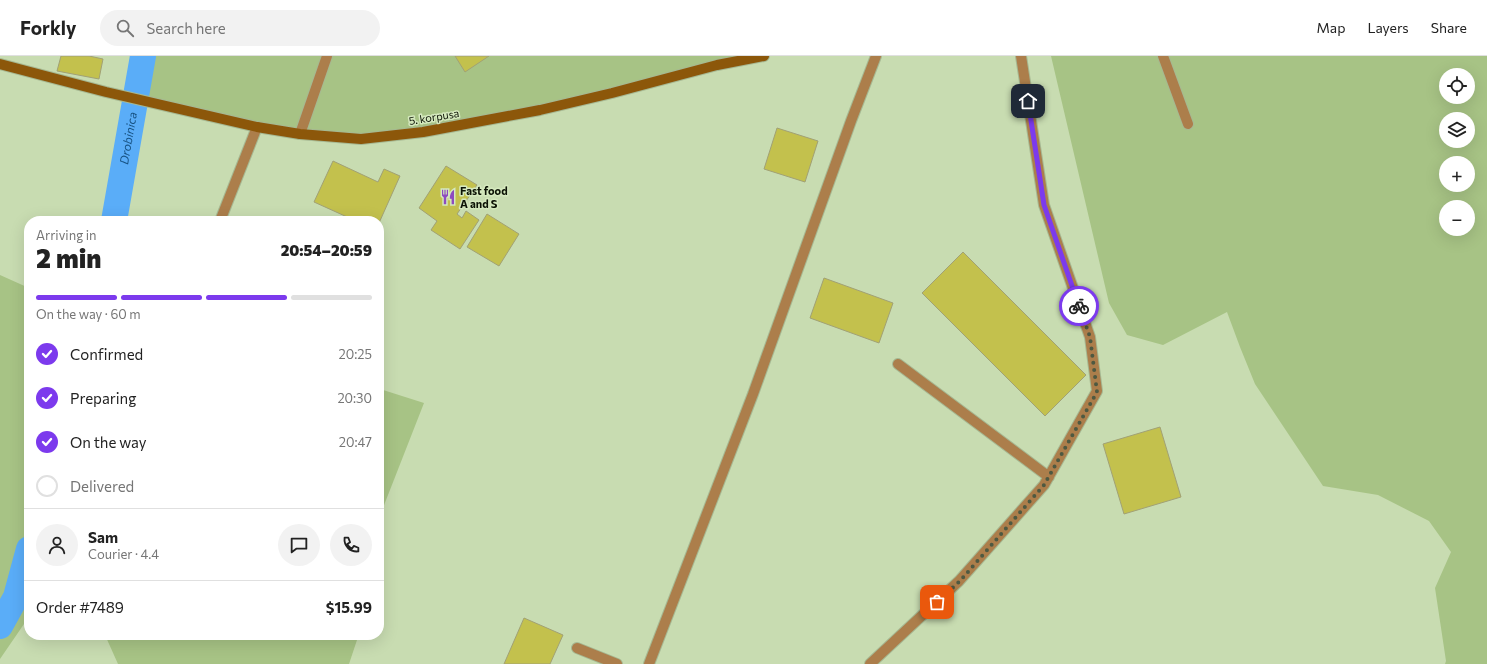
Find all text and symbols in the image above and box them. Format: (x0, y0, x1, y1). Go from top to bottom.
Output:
search box (100, 10, 380, 46)
text: Forkly (20, 16, 76, 39)
icon: search (114, 17, 136, 39)
text: Search here (146, 19, 226, 37)
text: Map (1317, 19, 1345, 36)
text: Layers (1367, 19, 1409, 36)
text: Share (1431, 19, 1467, 36)
map controls (1439, 68, 1475, 236)
button: locate (1439, 68, 1475, 104)
pin (1011, 84, 1045, 118)
icon: home (1017, 90, 1039, 112)
street label: 5. korpusa (408, 106, 460, 127)
water label: Drobinica (116, 111, 139, 165)
button: layers (1439, 112, 1475, 148)
button: + (1439, 156, 1475, 192)
place label: Fast food A and S (460, 184, 508, 210)
restaurant icon: Fast food A and S (439, 188, 457, 206)
button: − (1439, 200, 1475, 236)
text: Arriving in (36, 227, 96, 243)
text: 20:54–20:59 (281, 241, 372, 259)
text: 2 min (36, 242, 101, 273)
courier (1059, 286, 1099, 326)
icon: bike (1068, 295, 1090, 317)
text: On the way · 60 m (36, 306, 141, 322)
icon: check (36, 343, 58, 365)
text: Confirmed (70, 345, 143, 363)
text: 20:25 (339, 346, 372, 362)
icon: check (36, 387, 58, 409)
text: Preparing (70, 389, 136, 407)
text: 20:30 (337, 390, 372, 406)
icon: check (36, 431, 58, 453)
text: On the way (70, 433, 147, 451)
text: 20:47 (339, 434, 372, 450)
text: Delivered (70, 477, 134, 495)
button: person (36, 524, 78, 566)
button: chat (278, 524, 320, 566)
button: phone (330, 524, 372, 566)
text: Sam (88, 528, 118, 546)
text: Courier · 4.4 (88, 546, 159, 562)
pin (920, 585, 954, 619)
icon: bag (926, 591, 948, 613)
text: Order #7489 (36, 598, 124, 616)
text: $15.99 (326, 598, 372, 616)

